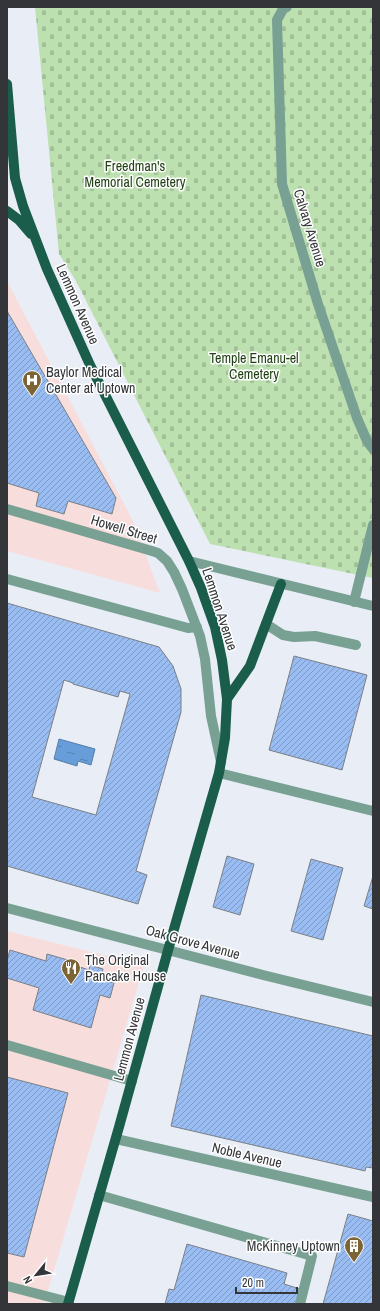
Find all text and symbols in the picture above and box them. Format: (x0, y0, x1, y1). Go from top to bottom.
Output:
park label: Freedman's Memorial Cemetery (85, 157, 186, 191)
street label: Calvary Avenue (290, 187, 330, 269)
street label: Lemmon Avenue (52, 261, 104, 347)
park label: Temple Emanu-el Cemetery (209, 349, 299, 383)
place label: Baylor Medical Center at Uptown (46, 363, 135, 397)
hospital icon: Baylor Medical Center at Uptown (21, 369, 43, 397)
street label: Howell Street (89, 510, 159, 548)
street label: Lemmon Avenue (198, 565, 242, 653)
street label: Oak Grove Avenue (144, 921, 242, 963)
place label: The Original Pancake House (85, 951, 166, 985)
restaurant icon: The Original Pancake House (60, 957, 82, 985)
street label: Lemmon Avenue (109, 995, 149, 1083)
street label: Noble Avenue (210, 1138, 284, 1172)
building icon: McKinney Uptown (343, 1235, 365, 1263)
place label: McKinney Uptown (247, 1237, 340, 1255)
north arrow (16, 1255, 56, 1295)
scale bar (236, 1269, 297, 1295)
text: N (20, 1274, 35, 1286)
text: 20 m (242, 1275, 264, 1291)

